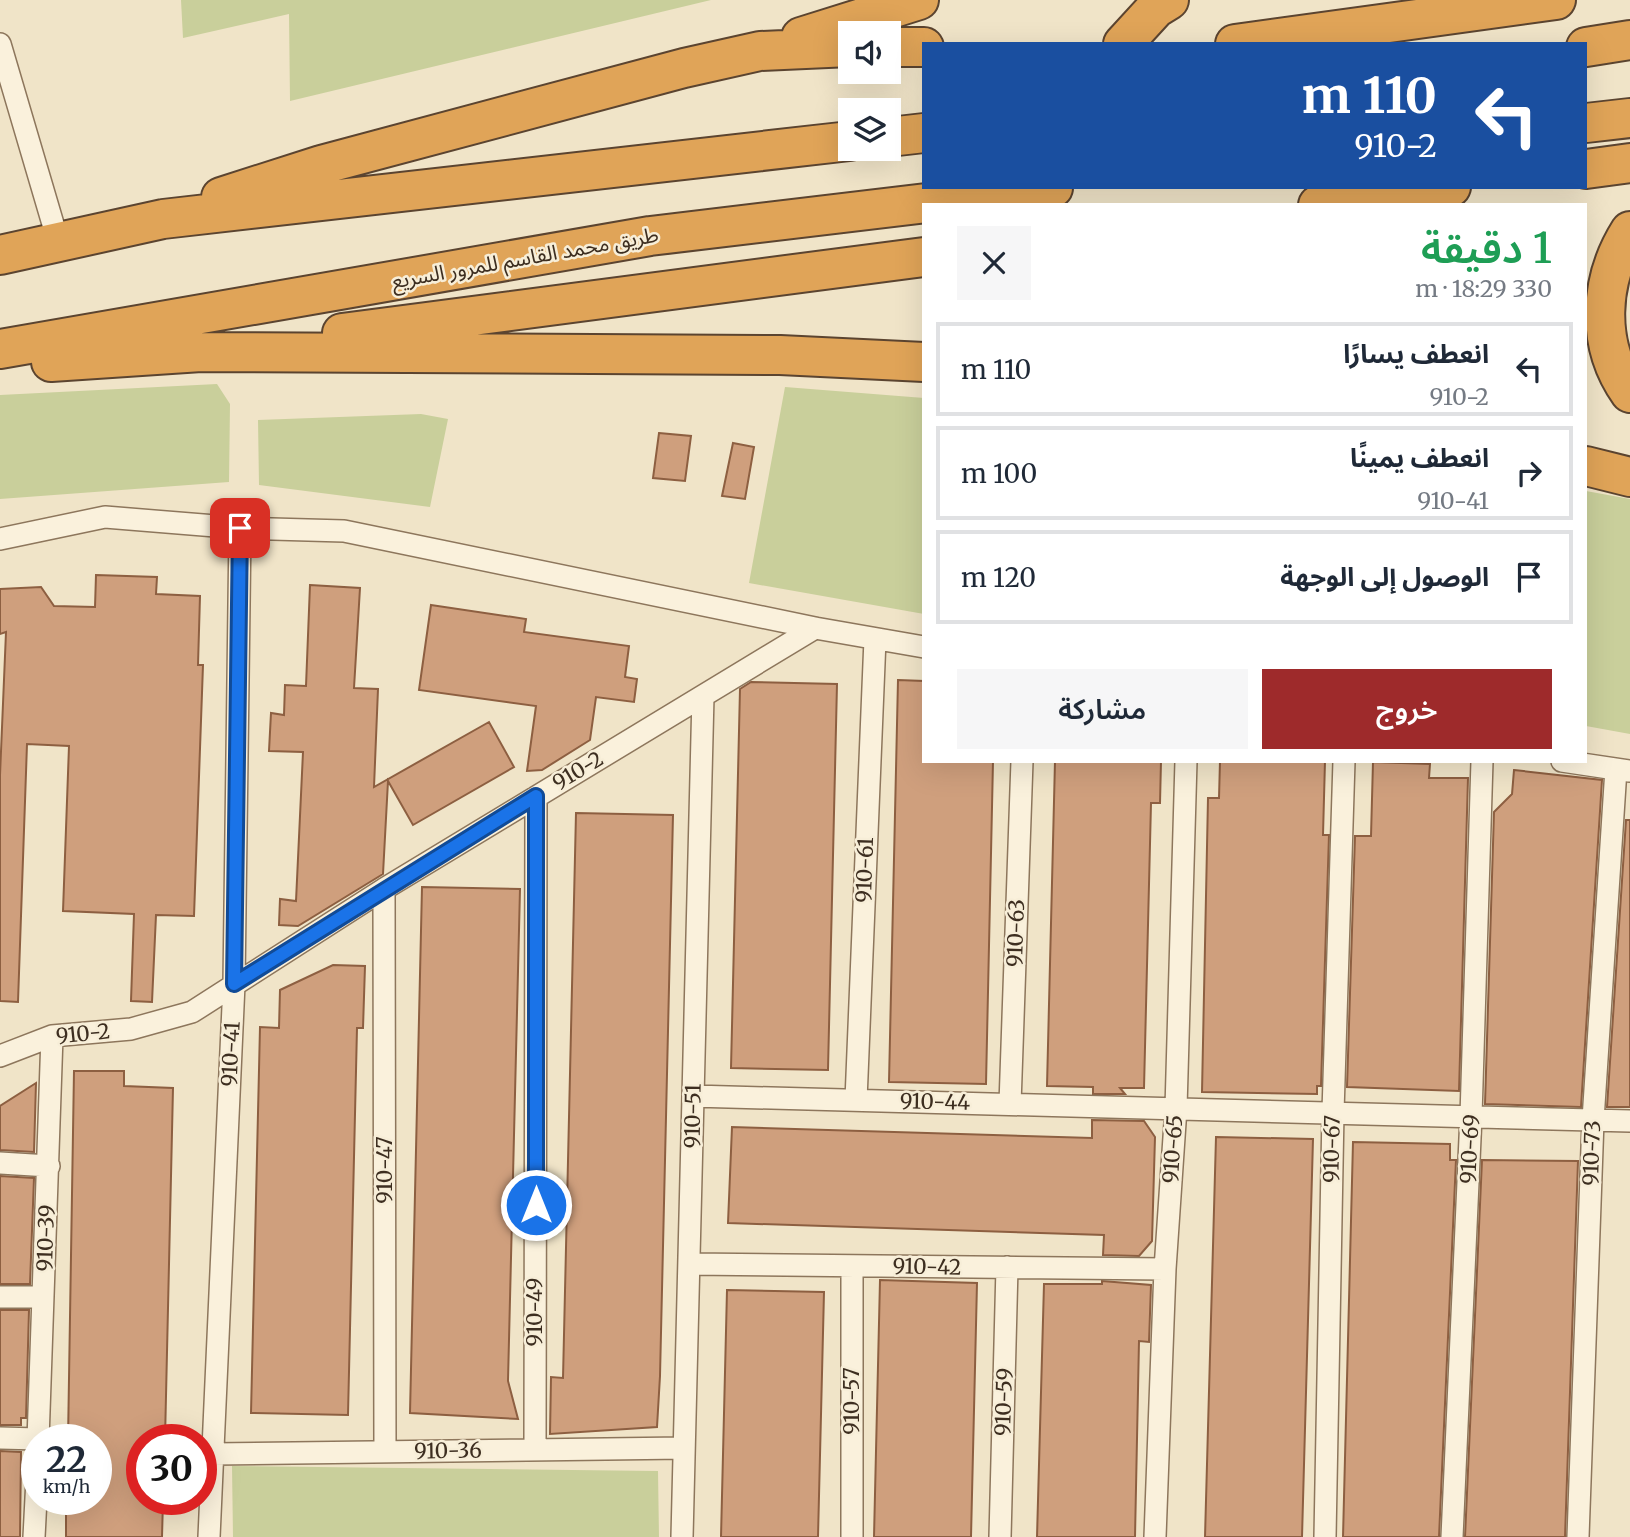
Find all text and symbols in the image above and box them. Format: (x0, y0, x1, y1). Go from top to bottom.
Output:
map controls (838, 21, 901, 161)
button: sound (838, 21, 901, 84)
text: 110 m (1302, 65, 1437, 126)
icon: left (1461, 70, 1552, 161)
button: layers (838, 98, 901, 161)
text: 910-2 (1354, 126, 1437, 166)
street label: طريق محمد القاسم للمرور السريع (389, 221, 661, 296)
text: 1 دقيقة (1421, 222, 1552, 274)
button: close (957, 226, 1031, 300)
text: 330 m · 18:29 (1415, 274, 1552, 303)
text: انعطف يسارًا (1343, 337, 1489, 370)
icon: left (1510, 350, 1548, 388)
text: 110 m (961, 353, 1031, 386)
text: 910-2 (1430, 382, 1489, 411)
text: انعطف يمينًا (1350, 441, 1489, 474)
icon: right (1510, 454, 1548, 492)
text: 100 m (961, 457, 1037, 490)
text: 910-41 (1417, 486, 1489, 515)
pin (210, 498, 270, 558)
icon: arrive (221, 509, 259, 547)
icon: arrive (1510, 558, 1548, 596)
text: الوصول إلى الوجهة (1280, 560, 1489, 593)
text: 120 m (961, 561, 1036, 594)
button: مشاركة (957, 669, 1248, 749)
button: خروج (1262, 669, 1552, 749)
street label: 910-2 (548, 745, 608, 796)
street label: 910-61 (850, 837, 879, 903)
street label: 910-63 (1001, 898, 1030, 968)
street label: 910-2 (55, 1017, 111, 1050)
street label: 910-41 (215, 1021, 246, 1087)
street label: 910-51 (678, 1083, 707, 1149)
street label: 910-44 (900, 1087, 970, 1116)
street label: 910-65 (1157, 1114, 1188, 1184)
street label: 910-69 (1454, 1114, 1485, 1184)
street label: 910-67 (1317, 1115, 1346, 1183)
street label: 910-73 (1577, 1120, 1606, 1186)
street label: 910-47 (371, 1136, 398, 1204)
position arrow (499, 1168, 573, 1242)
street label: 910-39 (31, 1204, 60, 1272)
street label: 910-42 (892, 1252, 962, 1281)
street label: 910-49 (521, 1278, 548, 1346)
street label: 910-57 (838, 1367, 865, 1435)
street label: 910-59 (989, 1367, 1018, 1437)
speed limit sign: 30 (126, 1424, 217, 1515)
street label: 910-36 (414, 1436, 482, 1465)
text: 22 (46, 1438, 87, 1482)
text: km/h (43, 1475, 90, 1498)

